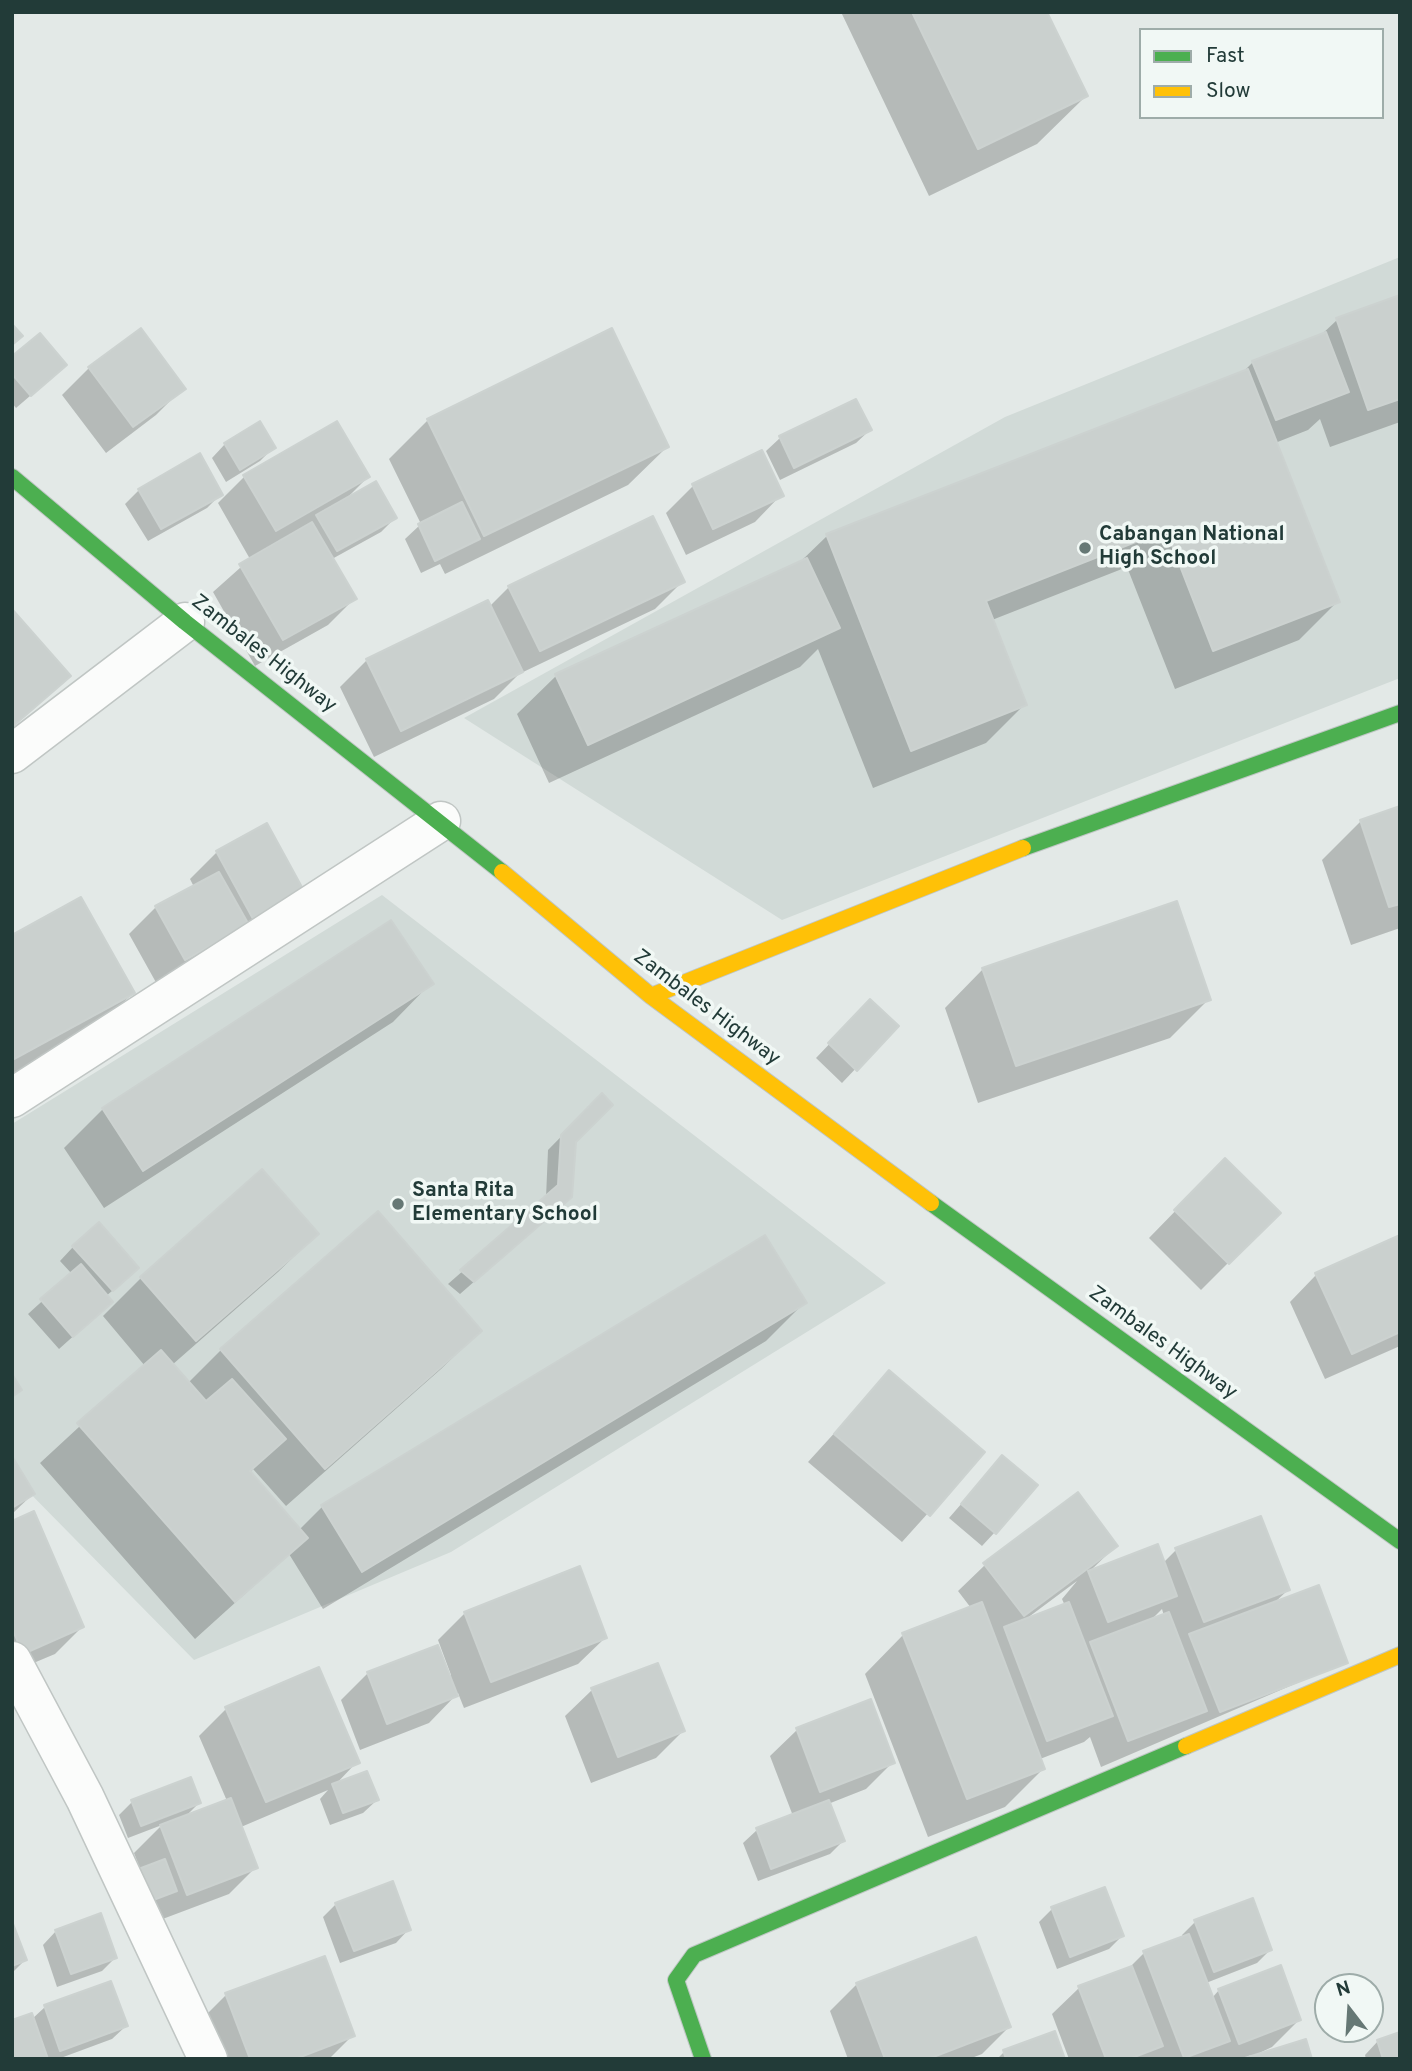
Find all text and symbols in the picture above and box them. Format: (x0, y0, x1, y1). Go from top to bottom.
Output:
legend (1139, 28, 1384, 119)
text: Fast (1206, 43, 1245, 70)
text: Slow (1206, 78, 1251, 105)
place label: Cabangan National High School (1099, 523, 1285, 573)
marker: Cabangan National High School (1077, 540, 1093, 556)
street label: Zambales Highway (185, 590, 341, 720)
street label: Zambales Highway (627, 945, 785, 1073)
place label: Santa Rita Elementary School (412, 1179, 598, 1229)
marker: Santa Rita Elementary School (390, 1196, 406, 1212)
street label: Zambales Highway (1083, 1282, 1241, 1406)
north arrow (1314, 1973, 1384, 2043)
text: N (1333, 1976, 1353, 2003)

